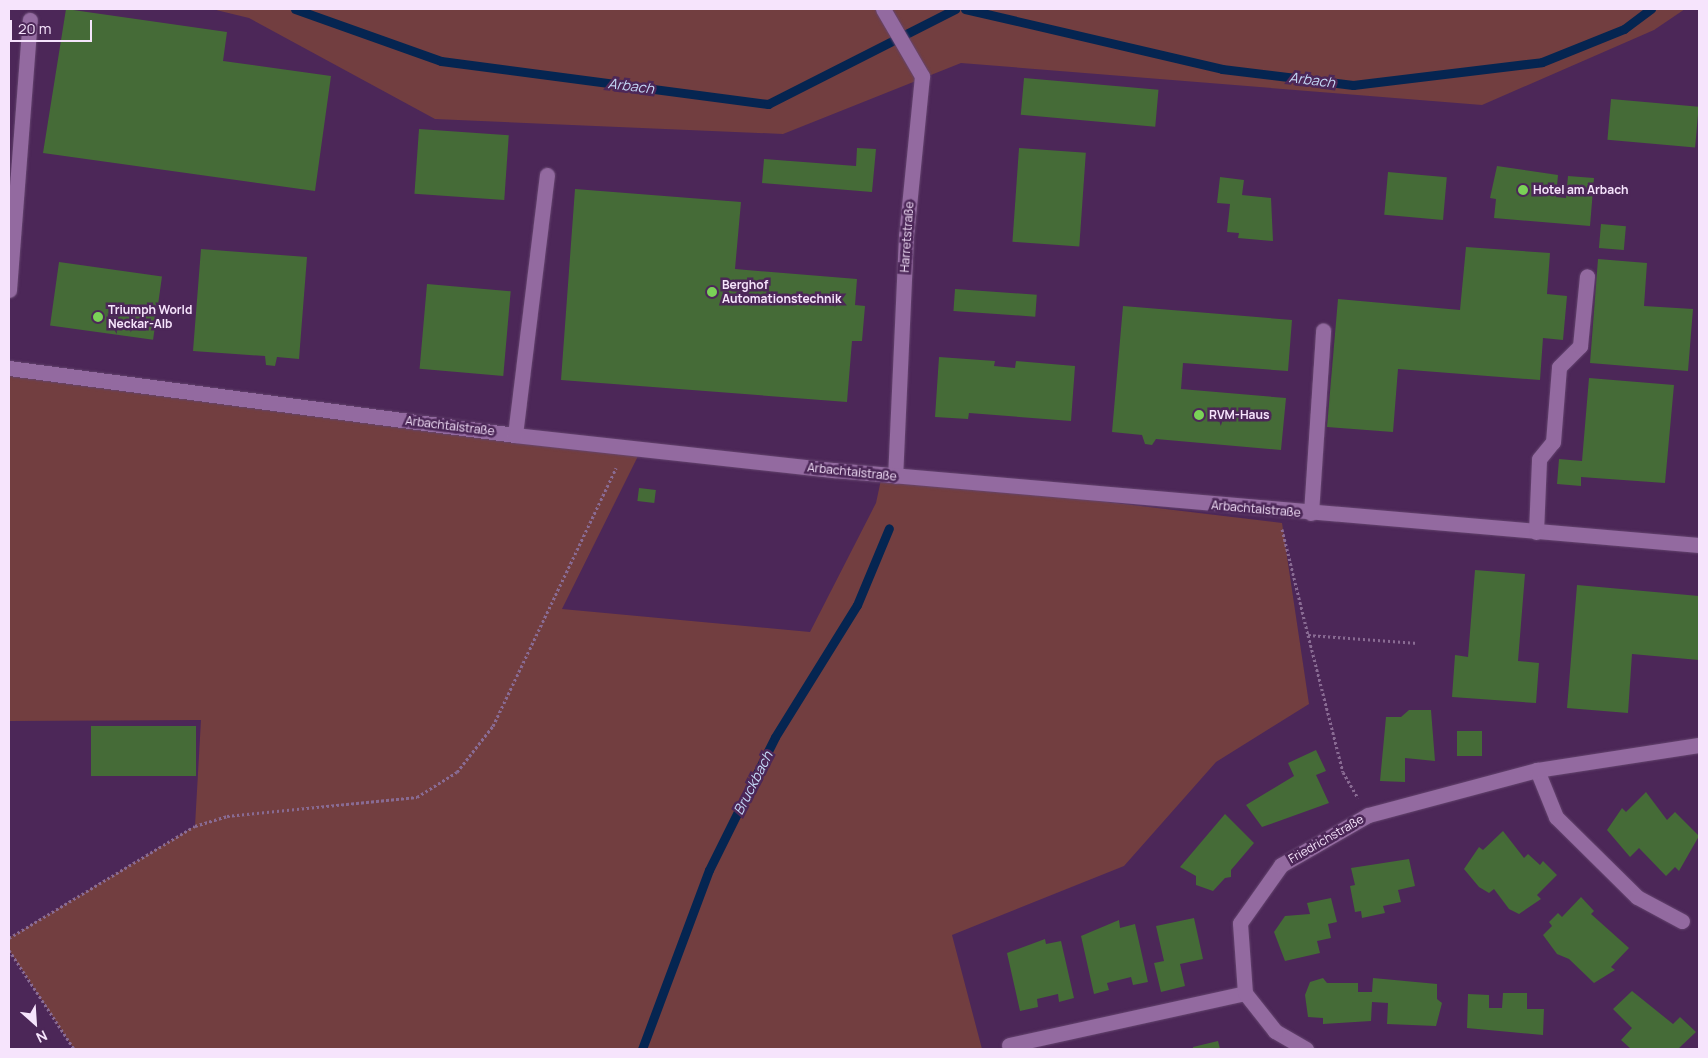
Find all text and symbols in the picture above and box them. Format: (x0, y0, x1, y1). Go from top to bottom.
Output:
scale bar (12, 10, 95, 42)
text: 20 m (18, 18, 51, 39)
water label: Arbach (1288, 69, 1336, 91)
water label: Arbach (607, 75, 655, 97)
place label: Hotel am Arbach (1533, 183, 1629, 197)
marker: Hotel am Arbach (1517, 184, 1529, 196)
street label: Harretstraße (897, 201, 917, 273)
place label: Berghof Automationstechnik (722, 278, 841, 306)
marker: Berghof Automationstechnik (706, 286, 718, 298)
place label: Triumph World Neckar-Alb (108, 303, 192, 331)
marker: Triumph World Neckar-Alb (92, 311, 104, 323)
place label: RVM-Haus (1209, 408, 1269, 422)
marker: RVM-Haus (1193, 409, 1205, 421)
street label: Arbachtalstraße (405, 413, 495, 439)
street label: Arbachtalstraße (807, 460, 897, 484)
street label: Arbachtalstraße (1211, 498, 1301, 520)
water label: Bruckbach (730, 749, 776, 817)
street label: Friedrichstraße (1286, 812, 1366, 866)
north arrow (10, 998, 60, 1048)
text: N (33, 1026, 50, 1048)

